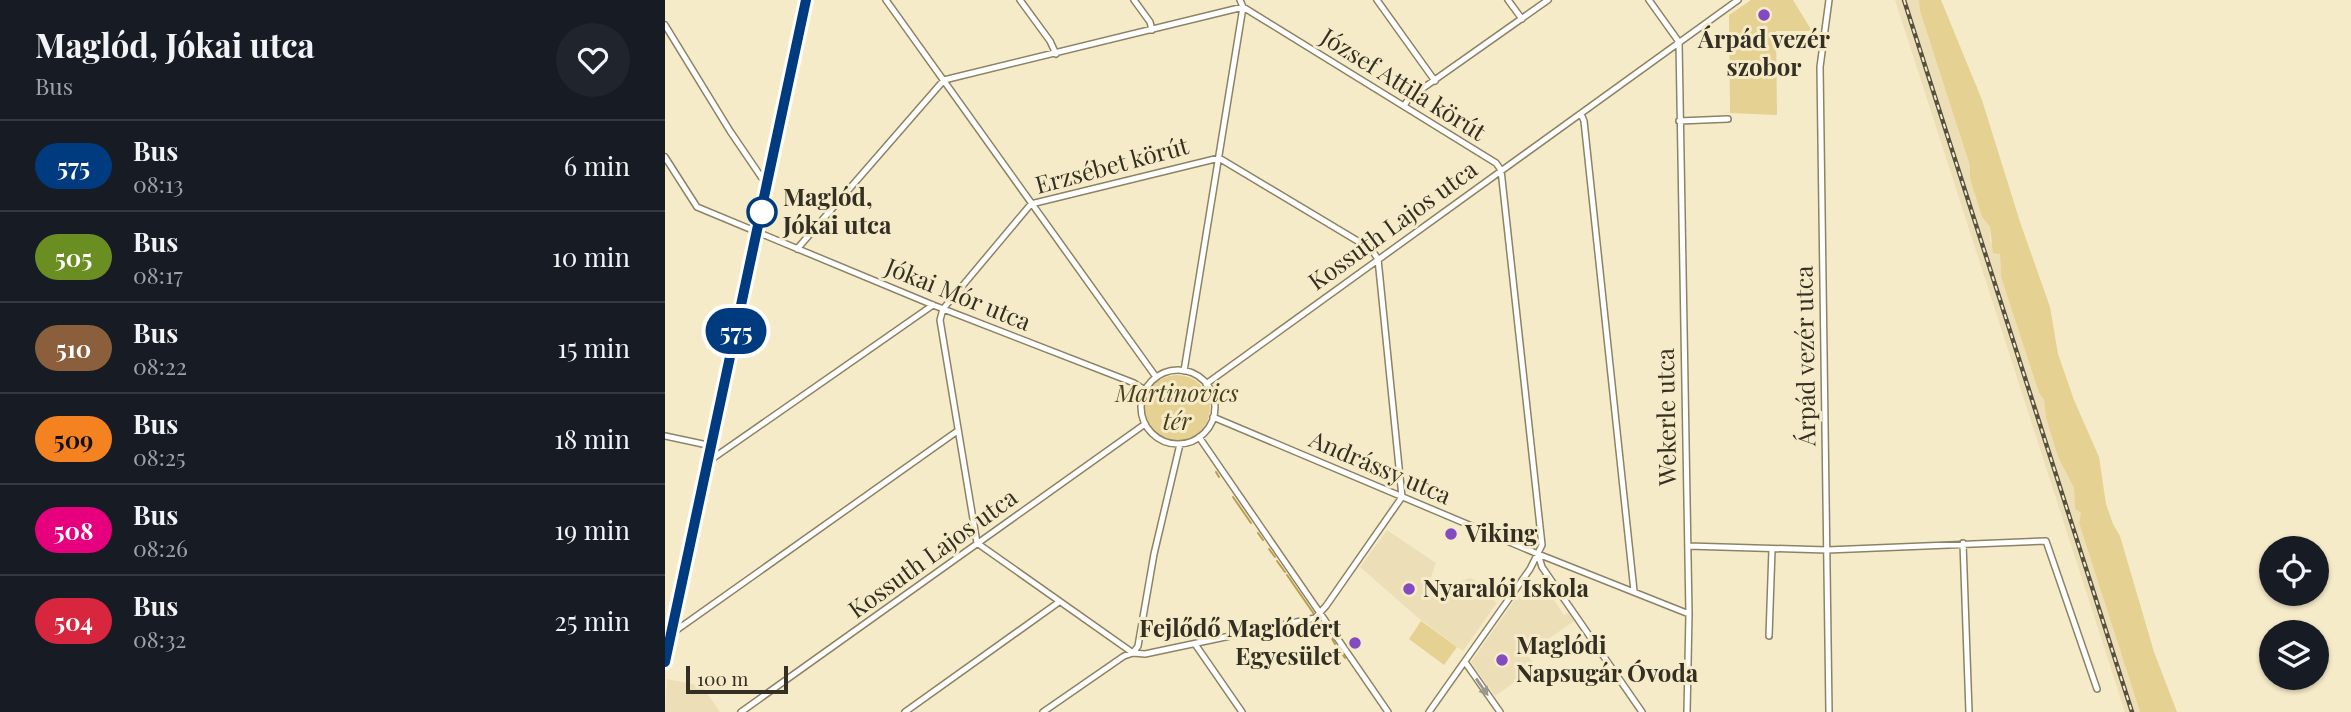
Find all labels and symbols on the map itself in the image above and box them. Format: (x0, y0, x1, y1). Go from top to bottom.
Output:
marker: Árpád vezér szobor (1756, 7, 1772, 23)
street label: József Attila körút (1315, 19, 1493, 147)
place label: Árpád vezér szobor (1697, 22, 1831, 82)
street label: Erzsébet körút (1031, 128, 1192, 200)
street label: Kossuth Lajos utca (1301, 152, 1483, 296)
place label: Maglód, Jókai utca (782, 180, 892, 240)
marker: Maglód, Jókai utca (747, 197, 777, 227)
street label: Jókai Mór utca (880, 249, 1036, 337)
street label: Árpád vezér utca (1786, 266, 1822, 448)
line badge: 575 (696, 308, 776, 354)
street label: Wekerle utca (1648, 348, 1682, 487)
park label: Martinovics tér (1114, 376, 1239, 436)
street label: Andrássy utca (1304, 422, 1457, 510)
street label: Kossuth Lajos utca (841, 480, 1023, 624)
place label: Viking (1464, 516, 1538, 548)
marker: Viking (1443, 526, 1459, 542)
place label: Nyaralói Iskola (1423, 571, 1589, 603)
marker: Nyaralói Iskola (1401, 581, 1417, 597)
place label: Fejlődő Maglódért Egyesület (1139, 611, 1342, 671)
place label: Maglódi Napsugár Óvoda (1516, 628, 1699, 688)
marker: Fejlődő Maglódért Egyesület (1347, 635, 1363, 651)
marker: Maglódi Napsugár Óvoda (1494, 652, 1510, 668)
scale bar (686, 663, 787, 695)
one-way arrow (1475, 678, 1489, 696)

